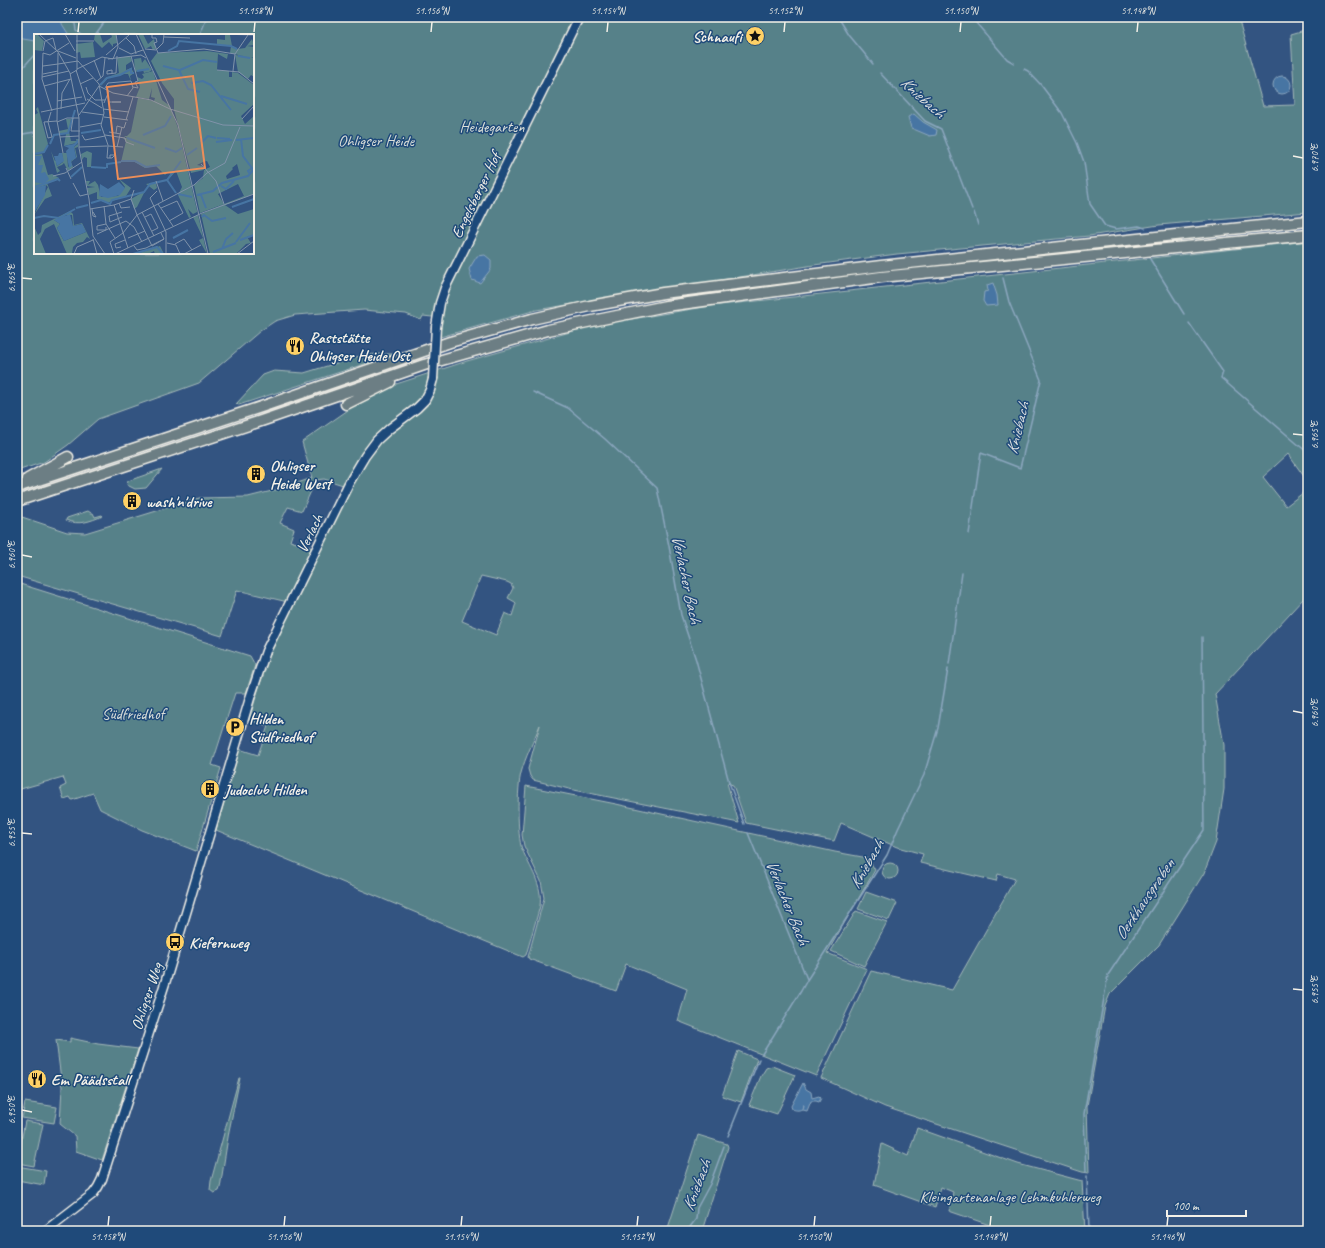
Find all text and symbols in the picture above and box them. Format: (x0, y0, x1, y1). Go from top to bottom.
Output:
text: 51.160°N (62, 4, 98, 17)
text: 51.158°N (238, 4, 274, 17)
text: 51.156°N (415, 4, 451, 17)
text: 51.154°N (591, 4, 627, 17)
text: 51.152°N (768, 4, 804, 17)
text: 51.150°N (944, 4, 980, 17)
text: 51.148°N (1121, 4, 1157, 17)
place icon: Schnaufi (744, 25, 766, 47)
place label: Schnaufi (692, 27, 744, 47)
inset map (34, 34, 254, 254)
water label: Kniebach (896, 72, 950, 124)
park label: Heidegarten (460, 117, 525, 137)
park label: Ohligser Heide (338, 131, 416, 151)
text: 6.970°E (1308, 142, 1321, 172)
street label: Engelsberger Hof (447, 146, 507, 241)
text: 6.965°E (5, 262, 18, 292)
place label: Raststätte Ohligser Heide Ost (309, 328, 411, 366)
restaurant icon: Raststätte Ohligser Heide Ost (284, 335, 306, 357)
water label: Kniebach (1001, 399, 1034, 456)
text: 6.965°E (1308, 419, 1321, 449)
place label: Ohligser Heide West (270, 456, 334, 494)
building icon: Ohligser Heide West (245, 463, 267, 485)
building icon: wash'n'drive (121, 490, 143, 512)
place label: wash'n'drive (146, 492, 213, 512)
street label: Verlach (292, 509, 329, 556)
water label: Verlacher Bach (667, 533, 706, 626)
text: 6.960°E (5, 539, 18, 569)
text: 6.960°E (1308, 697, 1321, 727)
park label: Südfriedhof (102, 704, 169, 724)
place label: Hilden Südfriedhof (249, 709, 317, 747)
parking icon: Hilden Südfriedhof (224, 716, 246, 738)
building icon: Judoclub Hilden (199, 778, 221, 800)
place label: Judoclub Hilden (223, 780, 307, 800)
text: 6.955°E (5, 817, 18, 847)
water label: Kniebach (844, 835, 889, 892)
water label: Oerkhausgraben (1110, 854, 1180, 944)
water label: Verlacher Bach (761, 857, 814, 949)
bus stop icon: Kiefernweg (164, 931, 186, 953)
place label: Kiefernweg (189, 933, 251, 953)
street label: Ohligser Weg (127, 959, 168, 1032)
text: 6.955°E (1308, 974, 1321, 1004)
restaurant icon: Em Päädsstall (26, 1068, 48, 1090)
place label: Em Päädsstall (51, 1070, 133, 1090)
text: 6.950°E (5, 1094, 18, 1124)
water label: Kniebach (677, 1156, 716, 1214)
park label: Kleingartenanlage Lehmkuhlerweg (920, 1187, 1102, 1207)
scale bar (1167, 1192, 1246, 1218)
text: 100 m (1173, 1198, 1200, 1214)
text: 51.158°N (91, 1230, 127, 1243)
text: 51.156°N (267, 1230, 303, 1243)
text: 51.154°N (444, 1230, 480, 1243)
text: 51.152°N (620, 1230, 656, 1243)
text: 51.150°N (797, 1230, 833, 1243)
text: 51.148°N (973, 1230, 1009, 1243)
text: 51.146°N (1150, 1230, 1186, 1243)

